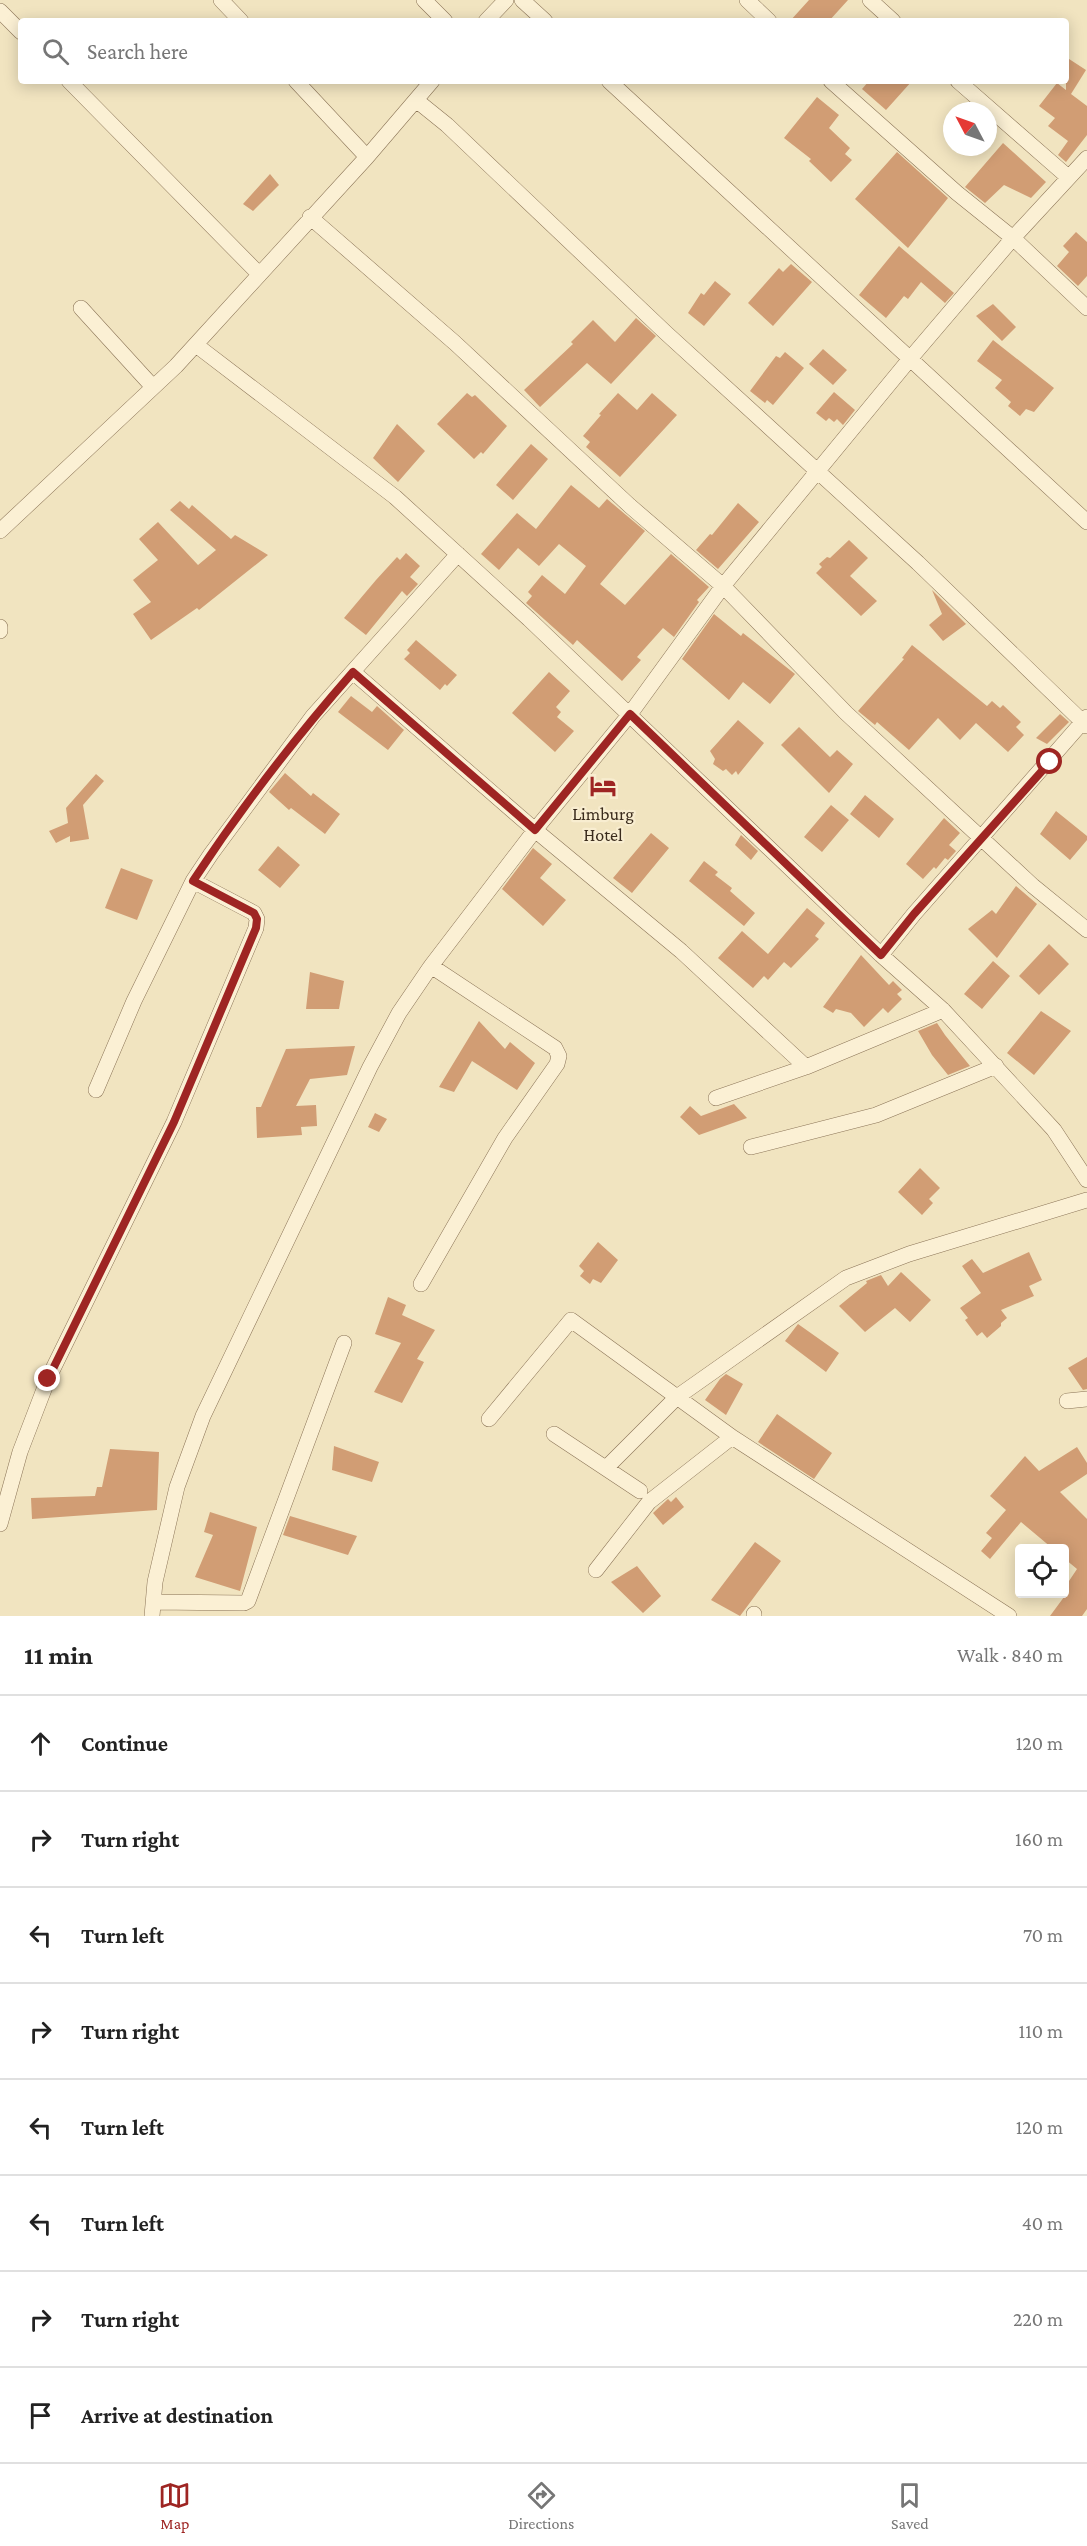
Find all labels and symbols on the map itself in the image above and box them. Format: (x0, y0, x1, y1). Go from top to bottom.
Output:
north arrow (943, 102, 997, 156)
route start (1036, 748, 1062, 774)
hotel icon: Limburg Hotel (588, 771, 618, 801)
place label: Limburg Hotel (572, 804, 634, 845)
route end (34, 1365, 60, 1391)

